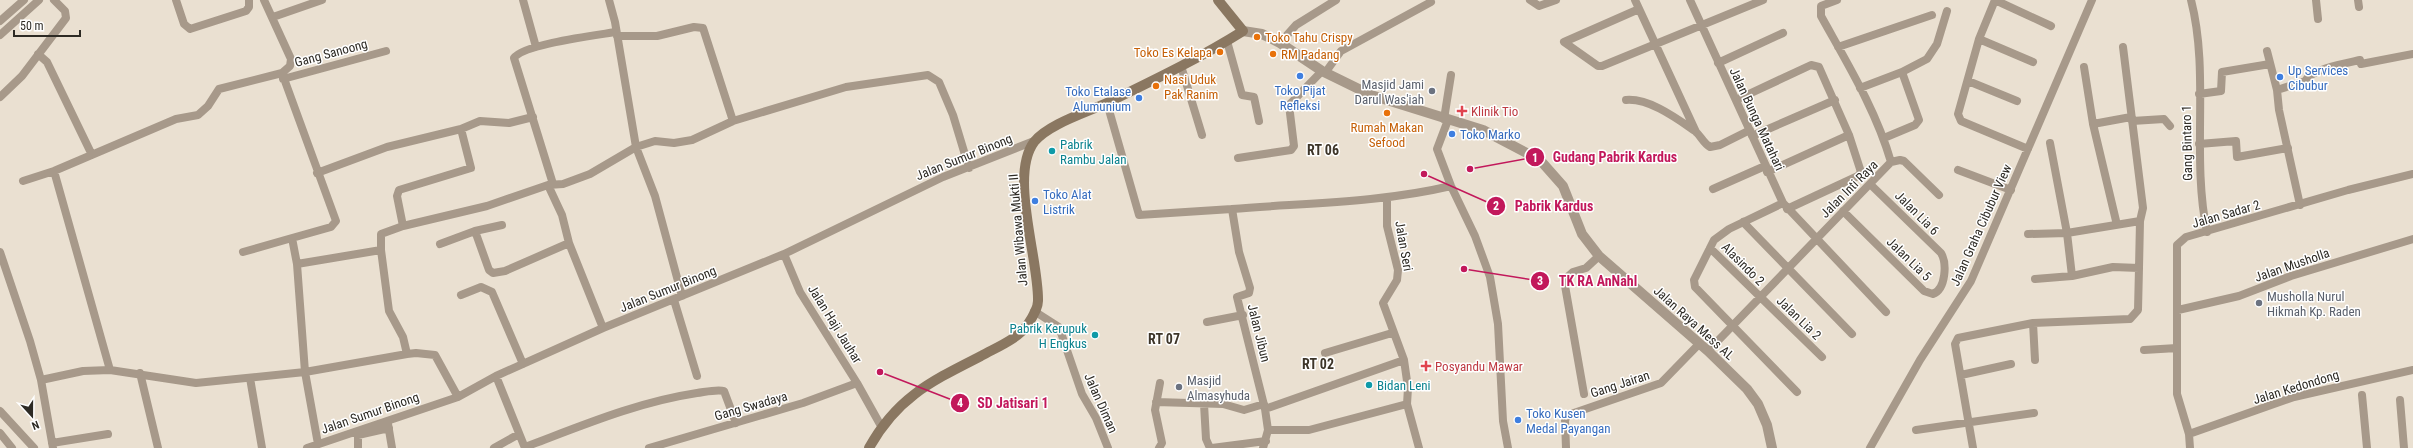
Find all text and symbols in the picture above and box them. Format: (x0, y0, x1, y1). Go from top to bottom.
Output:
scale bar (14, 12, 80, 38)
text: 50 m (20, 19, 44, 33)
place label: Toko Tahu Crispy (1265, 30, 1353, 45)
marker: Toko Tahu Crispy (1252, 32, 1262, 42)
street label: Gang Sanoong (293, 36, 369, 70)
place label: Toko Es Kelapa (1134, 45, 1212, 60)
marker: Toko Es Kelapa (1215, 47, 1225, 57)
place label: RM Padang (1281, 47, 1339, 62)
marker: RM Padang (1268, 49, 1278, 59)
place label: Up Services Cibubur (2288, 63, 2348, 93)
street label: Jalan Bunga Matahari (1727, 65, 1787, 173)
marker: Toko Pijat Refleksi (1295, 71, 1305, 81)
place label: Nasi Uduk Pak Ranim (1164, 72, 1218, 102)
marker: Up Services Cibubur (2275, 72, 2285, 82)
place label: Masjid Jami Darul Was'iah (1355, 77, 1424, 107)
marker: Nasi Uduk Pak Ranim (1151, 81, 1161, 91)
place label: Toko Pijat Refleksi (1274, 83, 1326, 113)
place label: Toko Etalase Alumunium (1065, 84, 1131, 114)
marker: Masjid Jami Darul Was'iah (1427, 86, 1437, 96)
marker: Toko Etalase Alumunium (1134, 93, 1144, 103)
place label: Klinik Tio (1471, 104, 1518, 119)
marker: Klinik Tio (1456, 105, 1468, 117)
street label: Gang Bintaro 1 (2179, 105, 2195, 181)
marker: Rumah Makan Sefood (1382, 108, 1392, 118)
place label: Rumah Makan Sefood (1351, 120, 1423, 150)
place label: Toko Marko (1460, 127, 1520, 142)
marker: Toko Marko (1447, 129, 1457, 139)
street label: Jalan Sumur Binong (914, 131, 1014, 183)
place label: Pabrik Rambu Jalan (1060, 137, 1127, 167)
district label: RT 06 (1307, 142, 1339, 158)
callout: Gudang Pabrik Kardus (1525, 144, 1686, 170)
marker: Pabrik Rambu Jalan (1047, 146, 1057, 156)
text: Gudang Pabrik Kardus (1553, 149, 1677, 165)
text: 1 (1532, 151, 1538, 165)
street label: Jalan Inti Raya (1817, 157, 1881, 221)
street label: Jalan Graha Cibubur View (1947, 161, 2015, 288)
street label: Jalan Wibawa Mukti II (1006, 173, 1030, 287)
place label: Toko Alat Listrik (1043, 187, 1092, 217)
street label: Jalan Lia 6 (1892, 188, 1942, 238)
callout: Pabrik Kardus (1486, 193, 1601, 219)
marker: Toko Alat Listrik (1030, 196, 1040, 206)
street label: Jalan Sadar 2 (2190, 197, 2262, 231)
text: Pabrik Kardus (1515, 198, 1593, 214)
text: 2 (1493, 199, 1499, 213)
street label: Jalan Seri (1392, 220, 1416, 272)
street label: Jalan Lia 5 (1884, 234, 1934, 284)
street label: Alasindo 2 (1718, 239, 1768, 289)
street label: Jalan Musholla (2253, 245, 2331, 285)
street label: Jalan Sumur Binong (618, 263, 718, 315)
callout: TK RA AnNahl (1530, 268, 1645, 294)
text: TK RA AnNahl (1559, 273, 1637, 289)
text: 3 (1537, 274, 1543, 288)
street label: Jalan Haji Jauhar (805, 282, 865, 366)
street label: Jalan Raya Mess AL (1651, 283, 1737, 363)
place label: Musholla Nurul Hikmah Kp. Raden (2267, 289, 2361, 319)
street label: Jalan Lia 2 (1774, 293, 1824, 343)
marker: Musholla Nurul Hikmah Kp. Raden (2254, 298, 2264, 308)
street label: Jalan Jibun (1245, 302, 1273, 364)
place label: Pabrik Kerupuk H Engkus (1010, 321, 1087, 351)
marker: Pabrik Kerupuk H Engkus (1090, 330, 1100, 340)
district label: RT 07 (1148, 331, 1180, 347)
district label: RT 02 (1302, 356, 1334, 372)
place label: Posyandu Mawar (1435, 359, 1523, 374)
marker: Posyandu Mawar (1420, 360, 1432, 372)
street label: Gang Jairan (1589, 367, 1651, 401)
street label: Jalan Kedondong (2251, 367, 2341, 407)
street label: Jalan Diman (1081, 371, 1121, 435)
place label: Masjid Almasyhuda (1187, 373, 1250, 403)
place label: Bidan Leni (1377, 378, 1431, 393)
marker: Bidan Leni (1364, 380, 1374, 390)
marker: Masjid Almasyhuda (1174, 382, 1184, 392)
street label: Gang Swadaya (713, 388, 789, 424)
street label: Jalan Sumur Binong (319, 389, 421, 437)
callout: SD Jatisari 1 (950, 390, 1057, 416)
text: SD Jatisari 1 (977, 395, 1049, 411)
north arrow (12, 396, 52, 436)
text: 4 (957, 396, 963, 410)
place label: Toko Kusen Medal Payangan (1526, 406, 1611, 436)
marker: Toko Kusen Medal Payangan (1513, 415, 1523, 425)
text: N (30, 418, 41, 432)

